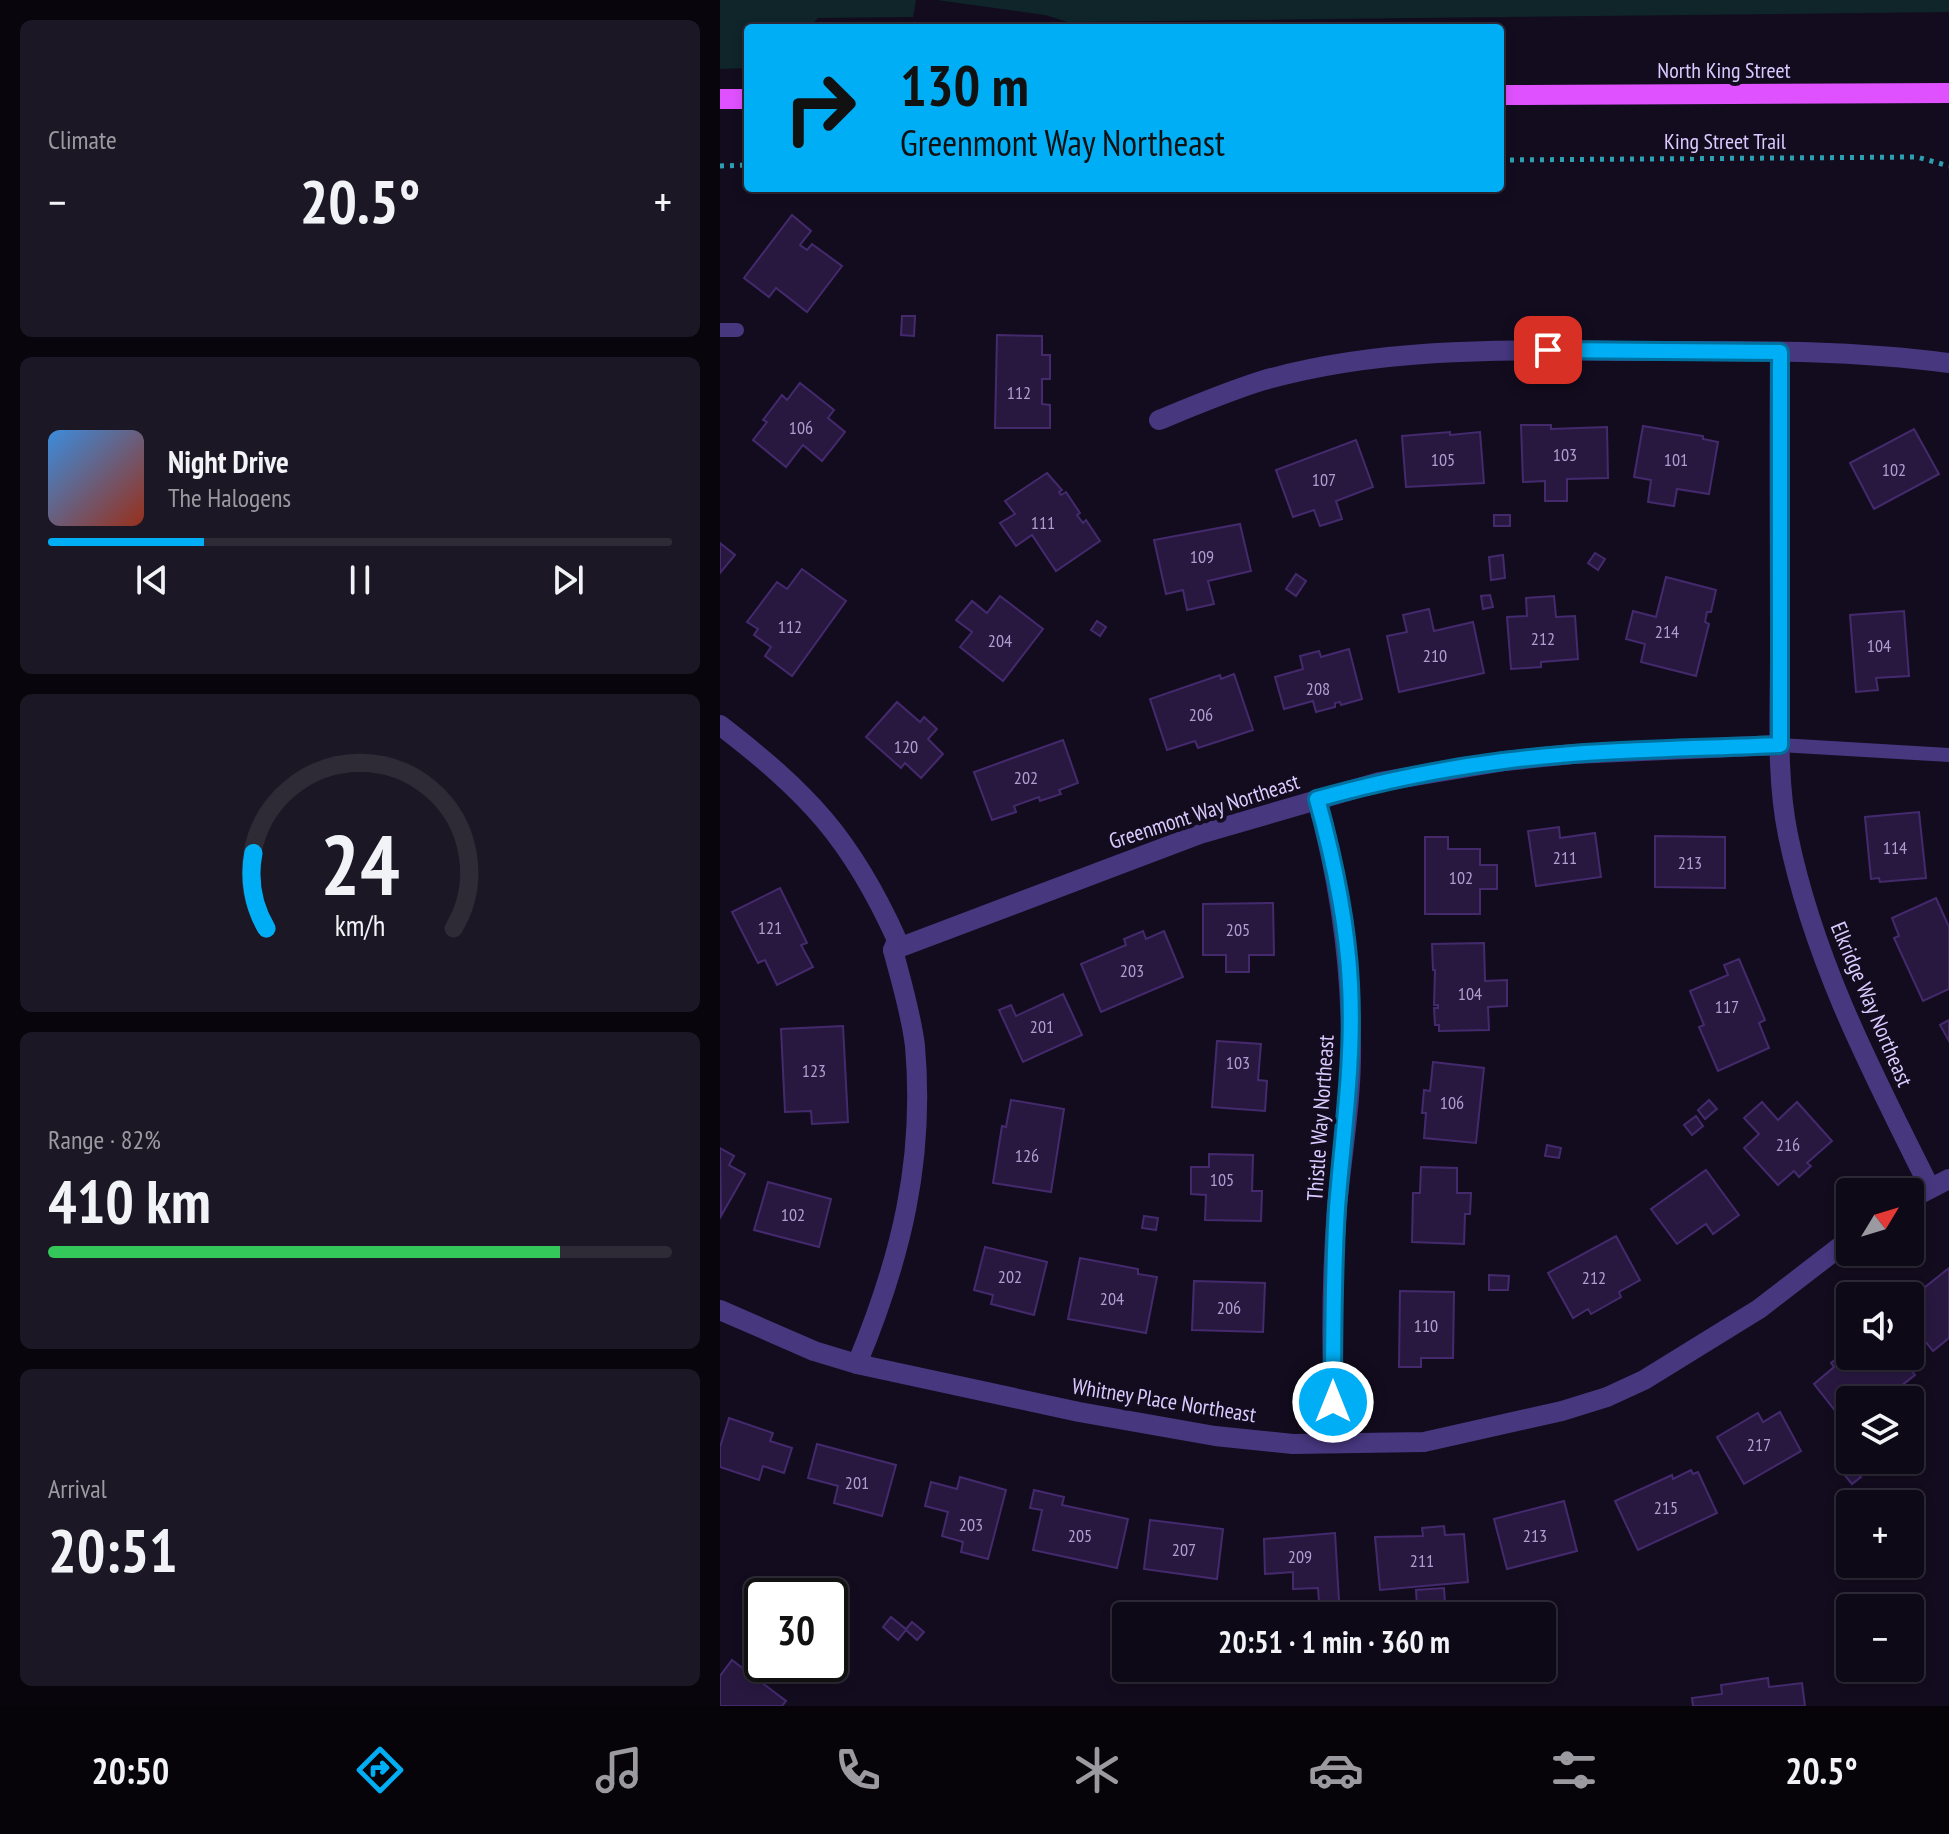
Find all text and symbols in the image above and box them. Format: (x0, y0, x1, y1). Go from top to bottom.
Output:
text: 130 m (900, 49, 1029, 121)
icon: right (768, 56, 872, 160)
street label: North King Street (1657, 56, 1791, 84)
text: Greenmont Way Northeast (900, 119, 1225, 166)
text: Climate (48, 123, 117, 156)
street label: King Street Trail (1664, 127, 1787, 155)
text: 20.5° (300, 162, 420, 240)
text: − (48, 173, 66, 230)
text: + (654, 173, 672, 230)
pin (1514, 316, 1582, 384)
icon: arrive (1526, 328, 1570, 372)
house number: 112 (1007, 381, 1031, 404)
house number: 106 (789, 416, 813, 439)
text: Night Drive (168, 442, 289, 481)
house number: 103 (1553, 443, 1577, 466)
house number: 105 (1431, 448, 1455, 471)
house number: 101 (1664, 448, 1688, 471)
house number: 102 (1882, 458, 1906, 481)
house number: 107 (1312, 468, 1336, 491)
text: The Halogens (168, 481, 291, 514)
house number: 111 (1031, 511, 1055, 534)
house number: 109 (1190, 545, 1214, 568)
icon: previous (130, 558, 174, 602)
icon: pause (338, 558, 382, 602)
icon: next (546, 558, 590, 602)
house number: 112 (778, 615, 802, 638)
house number: 214 (1655, 620, 1679, 643)
house number: 212 (1531, 627, 1555, 650)
house number: 204 (988, 629, 1012, 652)
house number: 104 (1867, 634, 1891, 657)
house number: 210 (1423, 644, 1447, 667)
house number: 208 (1306, 677, 1330, 700)
house number: 206 (1189, 703, 1213, 726)
house number: 120 (894, 735, 918, 758)
house number: 202 (1014, 766, 1038, 789)
street label: Greenmont Way Northeast (1105, 767, 1303, 855)
text: 24 (320, 810, 400, 918)
house number: 114 (1883, 836, 1907, 859)
house number: 211 (1553, 846, 1577, 869)
house number: 213 (1678, 851, 1702, 874)
house number: 102 (1449, 866, 1473, 889)
text: km/h (335, 907, 385, 944)
house number: 121 (758, 916, 782, 939)
street label: Elkridge Way Northeast (1825, 917, 1919, 1091)
house number: 205 (1226, 918, 1250, 941)
house number: 203 (1120, 959, 1144, 982)
house number: 104 (1458, 982, 1482, 1005)
house number: 117 (1715, 995, 1739, 1018)
house number: 201 (1030, 1015, 1054, 1038)
street label: Thistle Way Northeast (1300, 1034, 1340, 1202)
house number: 103 (1226, 1051, 1250, 1074)
house number: 123 (802, 1059, 826, 1082)
house number: 106 (1440, 1091, 1464, 1114)
text: Range · 82% (48, 1123, 161, 1156)
house number: 216 (1776, 1133, 1800, 1156)
house number: 126 (1015, 1144, 1039, 1167)
text: 410 km (48, 1162, 211, 1240)
house number: 105 (1210, 1168, 1234, 1191)
north arrow (1836, 1178, 1924, 1266)
map controls (1836, 1178, 1924, 1682)
house number: 102 (781, 1203, 805, 1226)
house number: 202 (998, 1265, 1022, 1288)
house number: 212 (1582, 1266, 1606, 1289)
button: sound (1836, 1282, 1924, 1370)
house number: 204 (1100, 1287, 1124, 1310)
house number: 206 (1217, 1296, 1241, 1319)
house number: 110 (1414, 1314, 1438, 1337)
position arrow (1291, 1360, 1375, 1444)
street label: Whitney Place Northeast (1070, 1372, 1258, 1428)
button: layers (1836, 1386, 1924, 1474)
house number: 217 (1747, 1433, 1771, 1456)
house number: 201 (845, 1471, 869, 1494)
text: Arrival (48, 1472, 107, 1505)
button: + (1836, 1490, 1924, 1578)
house number: 215 (1654, 1496, 1678, 1519)
text: 20:51 (48, 1511, 178, 1589)
house number: 203 (959, 1513, 983, 1536)
house number: 205 (1068, 1524, 1092, 1547)
house number: 213 (1523, 1524, 1547, 1547)
house number: 207 (1172, 1538, 1196, 1561)
house number: 209 (1288, 1545, 1312, 1568)
house number: 211 (1410, 1549, 1434, 1572)
speed limit sign: 30 (744, 1578, 848, 1682)
button: − (1836, 1594, 1924, 1682)
text: 20:51 · 1 min · 360 m (1218, 1622, 1450, 1661)
icon: directions (352, 1742, 408, 1798)
icon: music (591, 1742, 647, 1798)
icon: phone (830, 1742, 886, 1798)
icon: climate (1069, 1742, 1125, 1798)
icon: car (1308, 1742, 1364, 1798)
icon: filters (1546, 1742, 1602, 1798)
text: 20:50 (91, 1747, 169, 1794)
text: 20.5° (1785, 1747, 1858, 1794)

